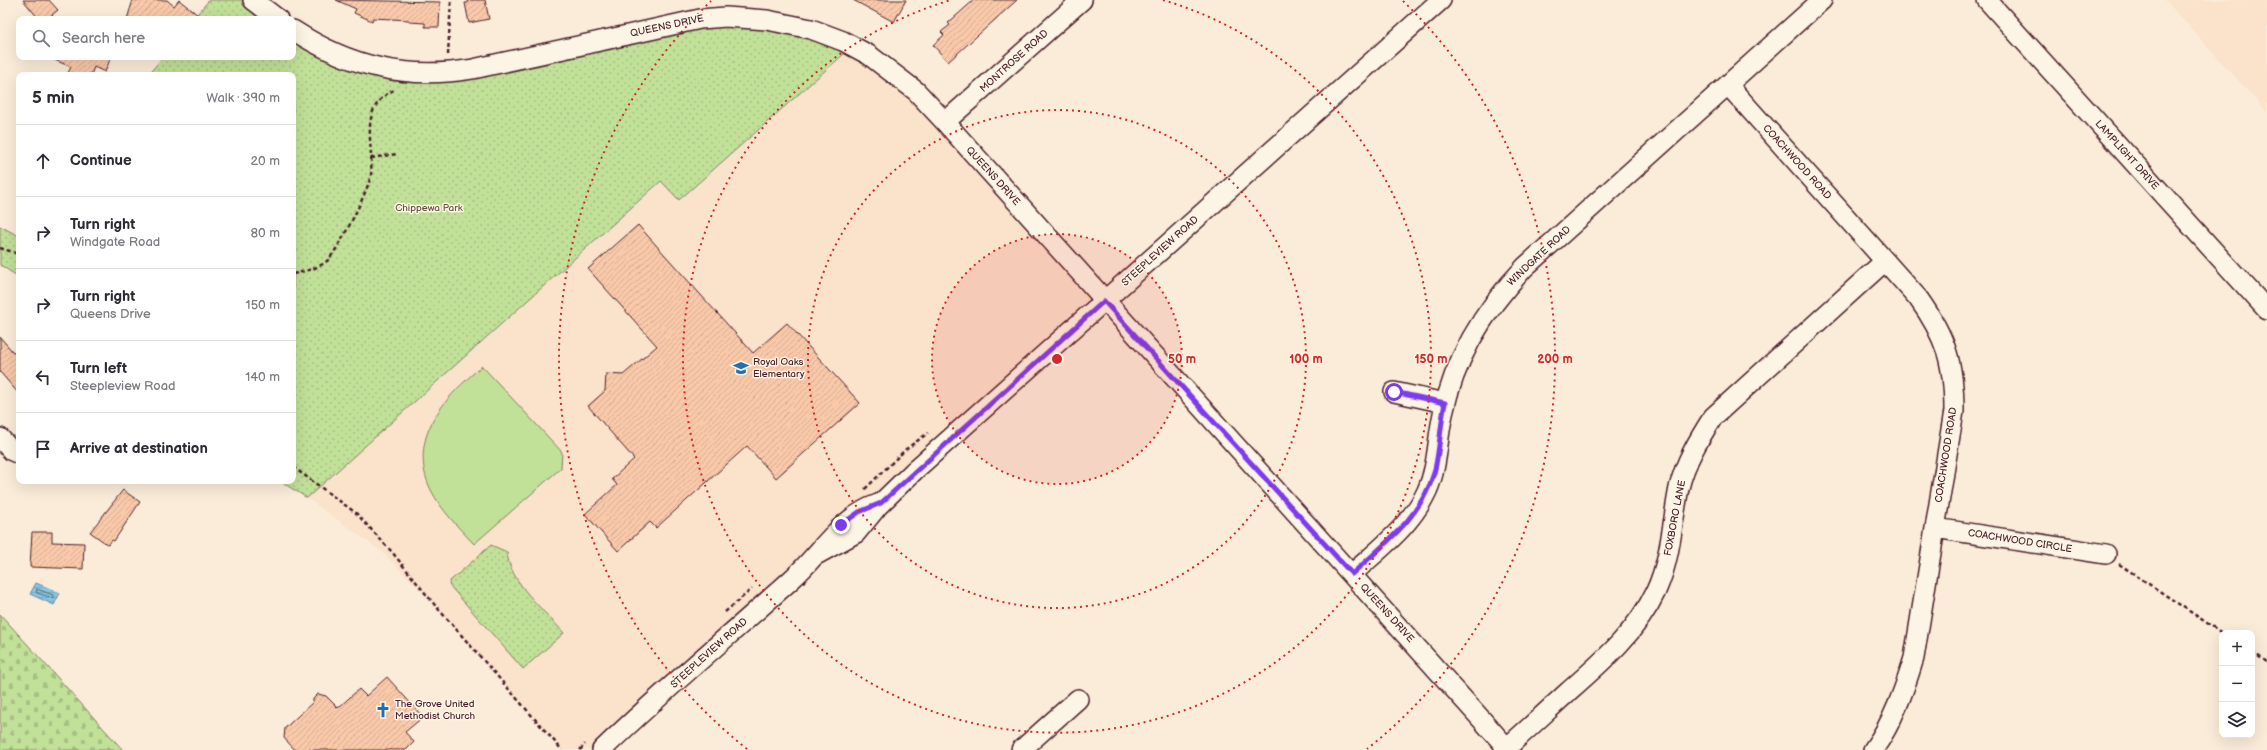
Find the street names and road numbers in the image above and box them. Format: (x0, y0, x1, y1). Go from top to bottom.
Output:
street label: QUEENS DRIVE (629, 12, 705, 40)
street label: MONTROSE ROAD (977, 27, 1051, 95)
street label: LAMPLIGHT DRIVE (2093, 118, 2162, 193)
street label: COACHWOOD ROAD (1760, 122, 1834, 202)
street label: QUEENS DRIVE (964, 144, 1023, 208)
street label: STEEPLEVIEW ROAD (1119, 213, 1201, 289)
street label: WINDGATE ROAD (1505, 223, 1573, 289)
street label: COACHWOOD ROAD (1933, 406, 1959, 504)
street label: FOXBORO LANE (1662, 479, 1688, 557)
street label: COACHWOOD CIRCLE (1967, 527, 2073, 555)
street label: QUEENS DRIVE (1358, 581, 1417, 645)
street label: STEEPLEVIEW ROAD (668, 615, 750, 691)

